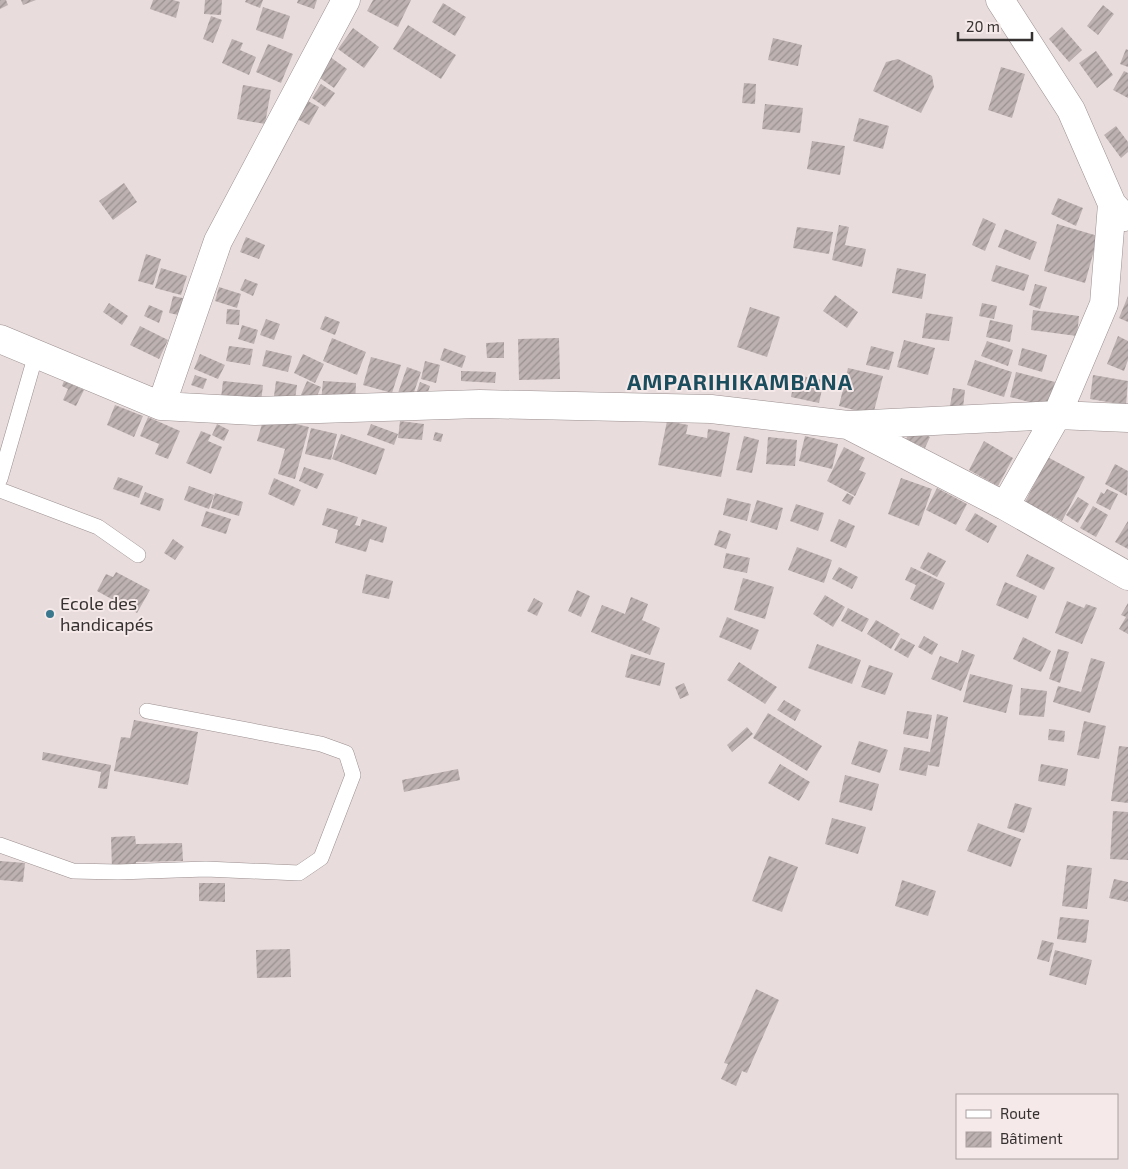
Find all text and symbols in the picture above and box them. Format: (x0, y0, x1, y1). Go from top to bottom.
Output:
scale bar (958, 10, 1032, 42)
text: 20 m (966, 17, 1000, 35)
district label: AMPARIHIKAMBANA (627, 368, 853, 394)
place label: Ecole des handicapés (60, 592, 154, 635)
marker: Ecole des handicapés (44, 608, 56, 620)
legend (956, 1094, 1118, 1159)
text: Route (1000, 1104, 1040, 1122)
text: Bâtiment (1000, 1129, 1063, 1147)

